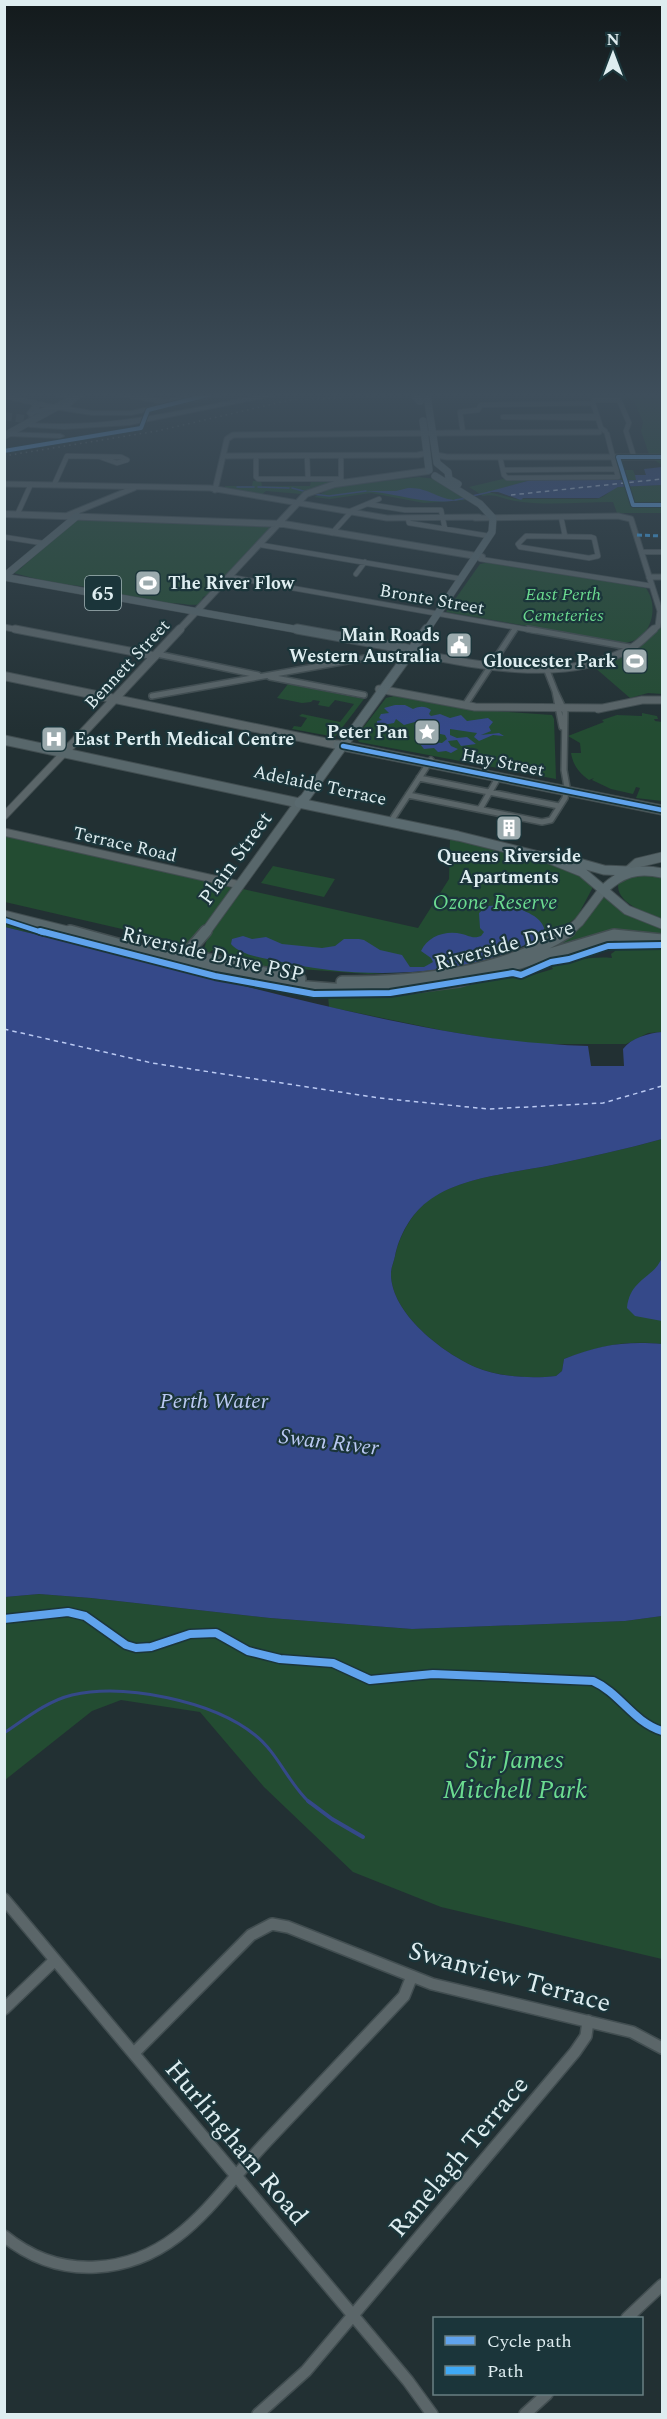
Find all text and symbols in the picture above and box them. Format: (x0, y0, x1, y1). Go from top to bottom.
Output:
north arrow (583, 24, 643, 84)
text: N (606, 28, 620, 52)
sports icon: The River Flow (133, 568, 163, 598)
place label: The River Flow (168, 570, 295, 597)
road number: 65 (85, 576, 121, 610)
street label: Bronte Street (377, 577, 486, 622)
park label: East Perth Cemeteries (522, 581, 604, 629)
street label: Bennett Street (78, 613, 176, 716)
place label: Main Roads Western Australia (289, 622, 441, 670)
public building icon: Main Roads Western Australia (444, 630, 474, 660)
sports icon: Gloucester Park (620, 646, 650, 676)
place label: Gloucester Park (483, 648, 616, 675)
place icon: Peter Pan (412, 717, 442, 747)
place label: Peter Pan (327, 719, 408, 746)
hospital icon: East Perth Medical Centre (39, 724, 69, 754)
place label: East Perth Medical Centre (74, 726, 294, 753)
street label: Hay Street (459, 741, 547, 784)
street label: Adelaide Terrace (251, 758, 389, 813)
street label: Plain Street (191, 805, 281, 912)
building icon: Queens Riverside Apartments (494, 813, 524, 843)
street label: Terrace Road (70, 819, 179, 870)
place label: Queens Riverside Apartments (437, 843, 581, 891)
park label: Ozone Reserve (433, 887, 557, 919)
street label: Riverside Drive (431, 912, 578, 980)
street label: Riverside Drive PSP (118, 918, 307, 992)
water label: Perth Water (160, 1385, 269, 1418)
water label: Swan River (277, 1420, 381, 1465)
park label: Sir James Mitchell Park (443, 1740, 587, 1810)
street label: Swanview Terrace (404, 1931, 615, 2023)
street label: Hurlingham Road (155, 2051, 318, 2234)
street label: Ranelagh Terrace (379, 2067, 539, 2247)
legend (433, 2317, 643, 2395)
text: Cycle path (487, 2328, 572, 2355)
text: Path (487, 2358, 524, 2385)

